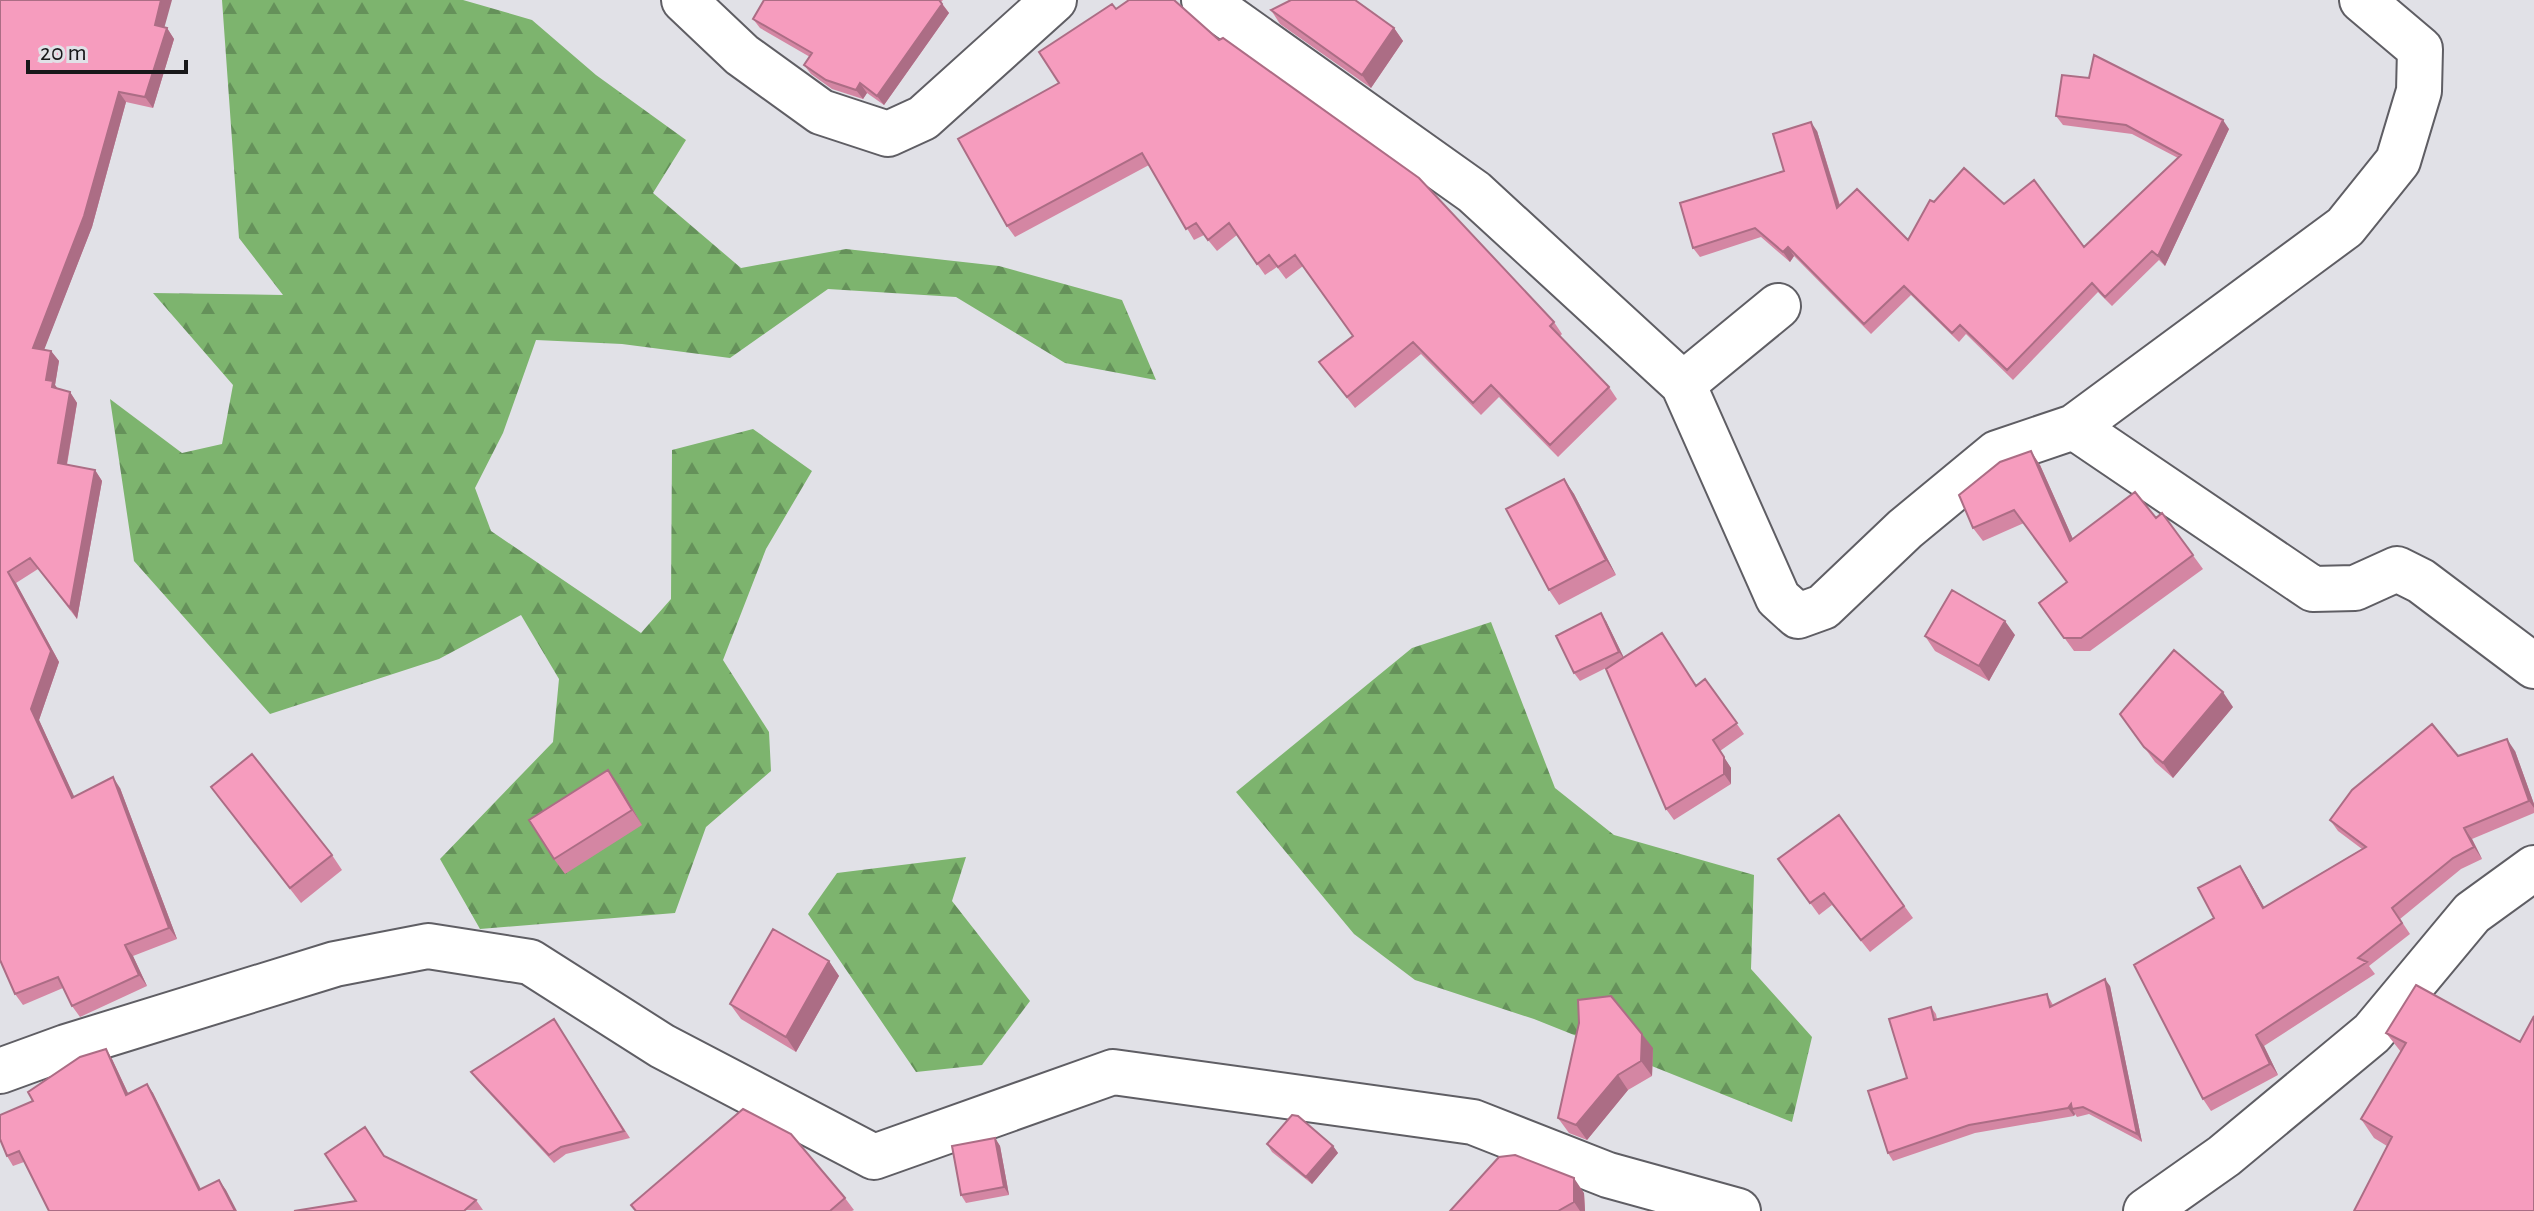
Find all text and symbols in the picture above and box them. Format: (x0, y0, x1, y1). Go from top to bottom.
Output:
scale bar (28, 24, 186, 74)
text: 20 m (40, 41, 87, 65)

